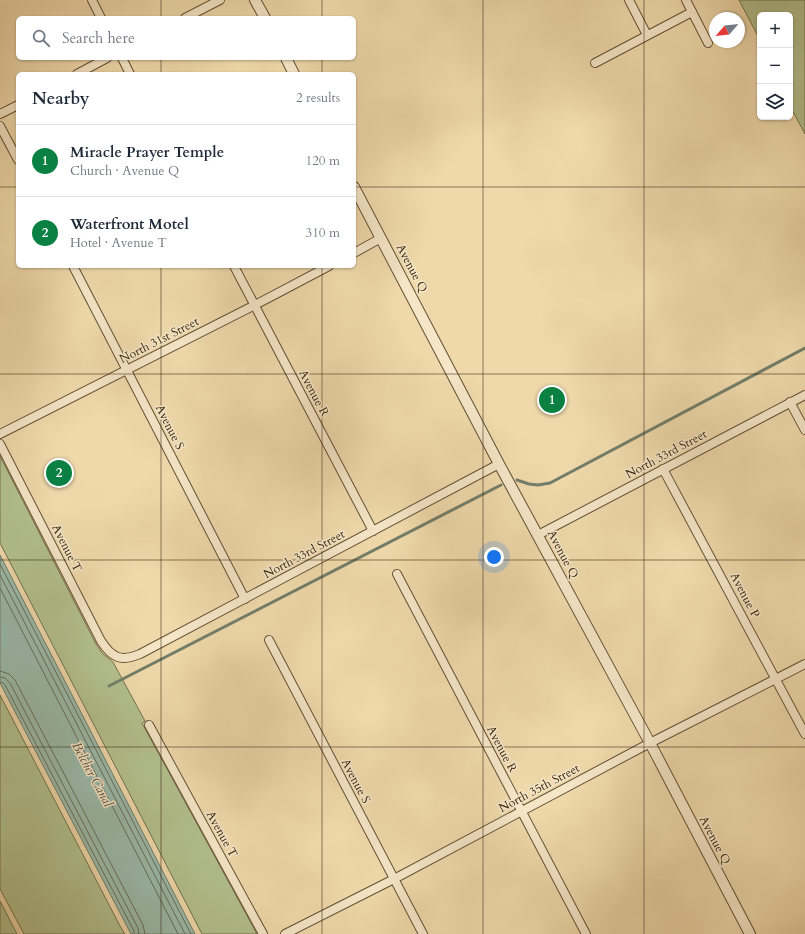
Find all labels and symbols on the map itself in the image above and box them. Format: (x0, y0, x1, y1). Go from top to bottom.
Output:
north arrow (709, 12, 745, 48)
street label: Avenue Q (393, 241, 431, 295)
street label: North 31st Street (117, 313, 202, 367)
street label: Avenue R (295, 367, 333, 420)
pin: 1 (539, 385, 565, 415)
street label: Avenue S (152, 402, 188, 452)
street label: North 33rd Street (623, 426, 710, 482)
pin: 2 (46, 458, 72, 488)
street label: Avenue T (48, 522, 86, 575)
street label: North 33rd Street (261, 526, 348, 582)
street label: Avenue Q (544, 527, 582, 581)
your location (484, 547, 504, 567)
street label: Avenue P (726, 570, 764, 620)
street label: Avenue R (483, 723, 521, 776)
water label: Belcher Canal (67, 739, 117, 811)
street label: Avenue S (338, 756, 374, 806)
street label: North 35th Street (496, 760, 582, 816)
street label: Avenue T (203, 808, 241, 860)
street label: Avenue Q (696, 813, 734, 867)

